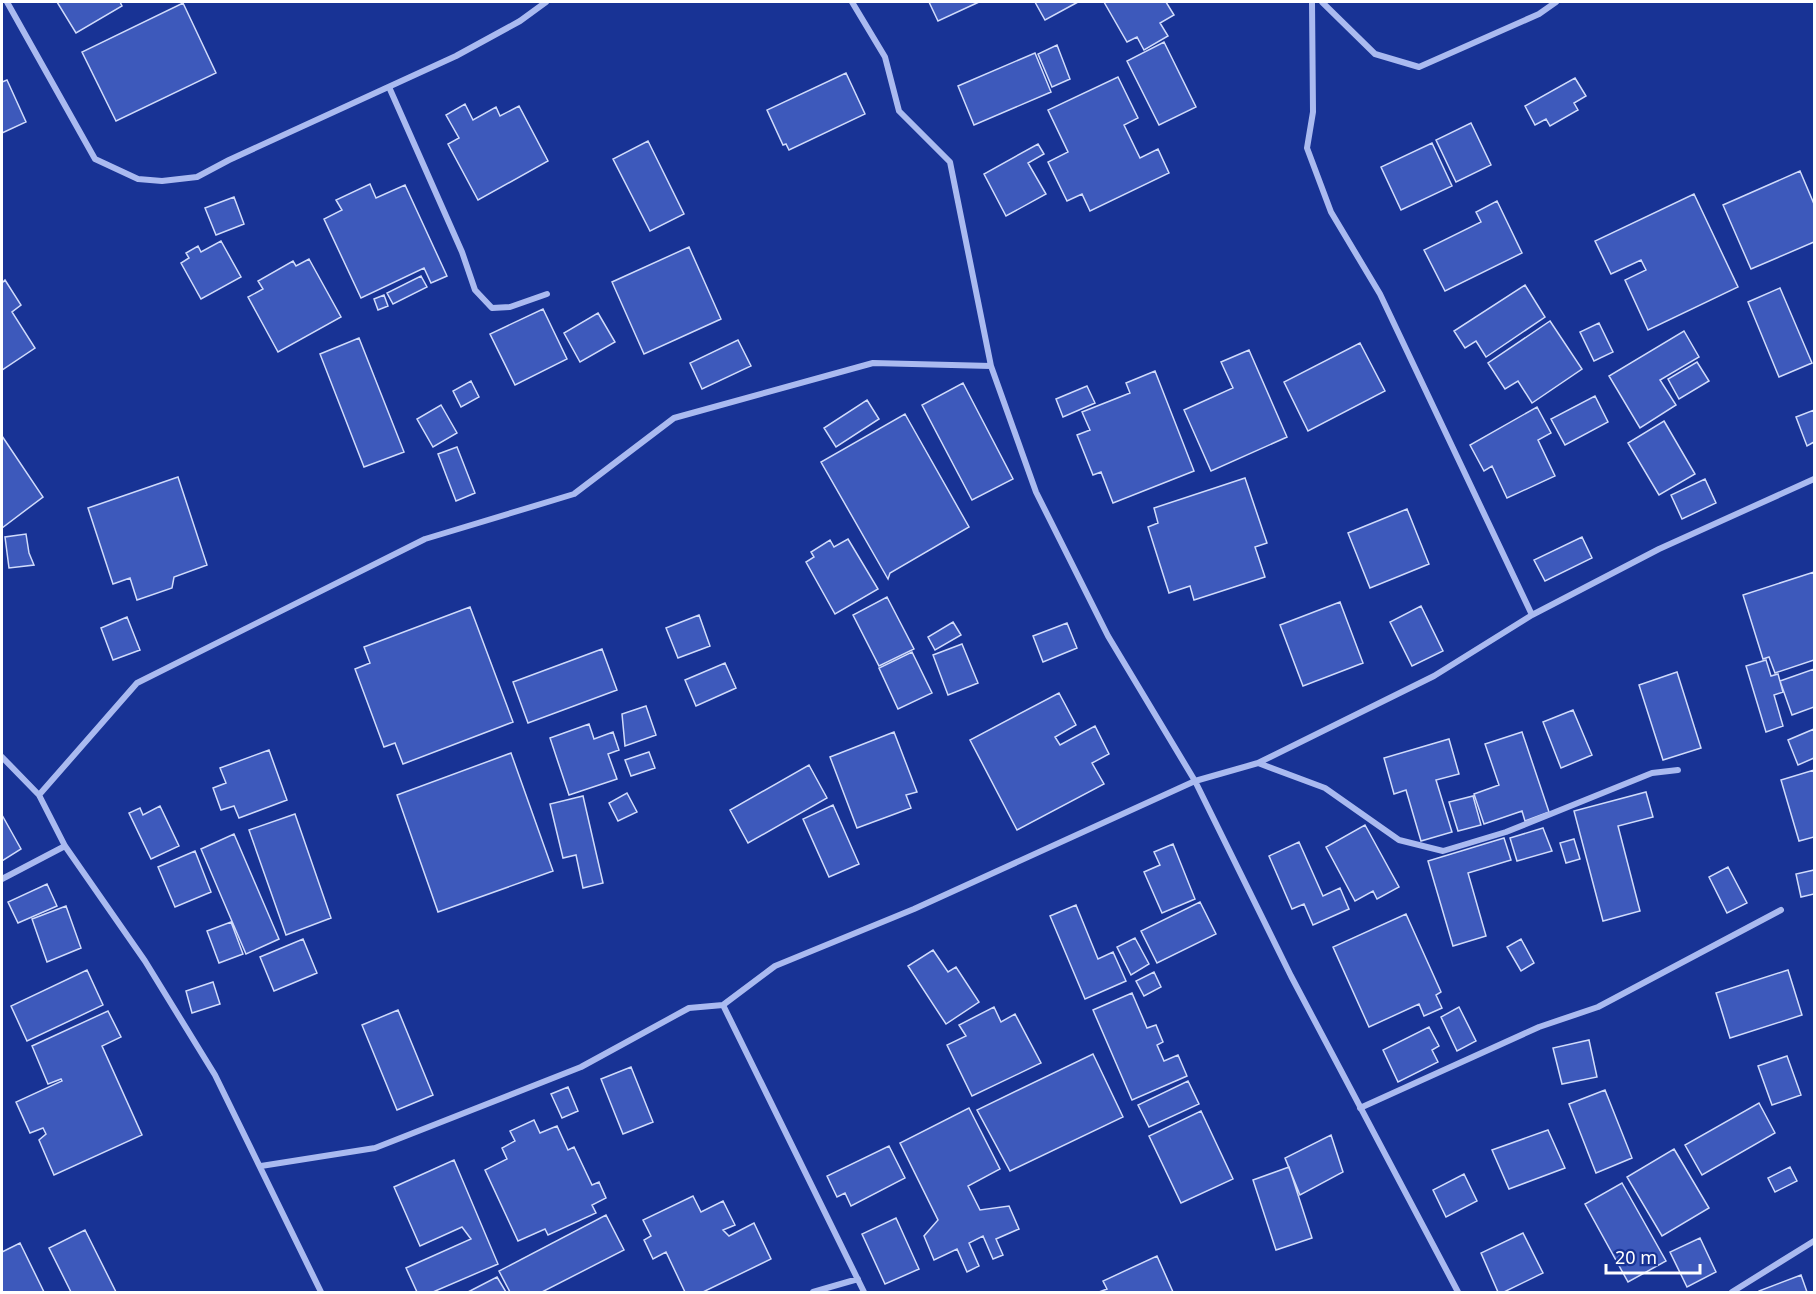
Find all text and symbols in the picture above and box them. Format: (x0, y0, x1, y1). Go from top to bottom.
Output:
scale bar (1606, 1237, 1700, 1275)
text: 20 m (1615, 1245, 1657, 1269)

